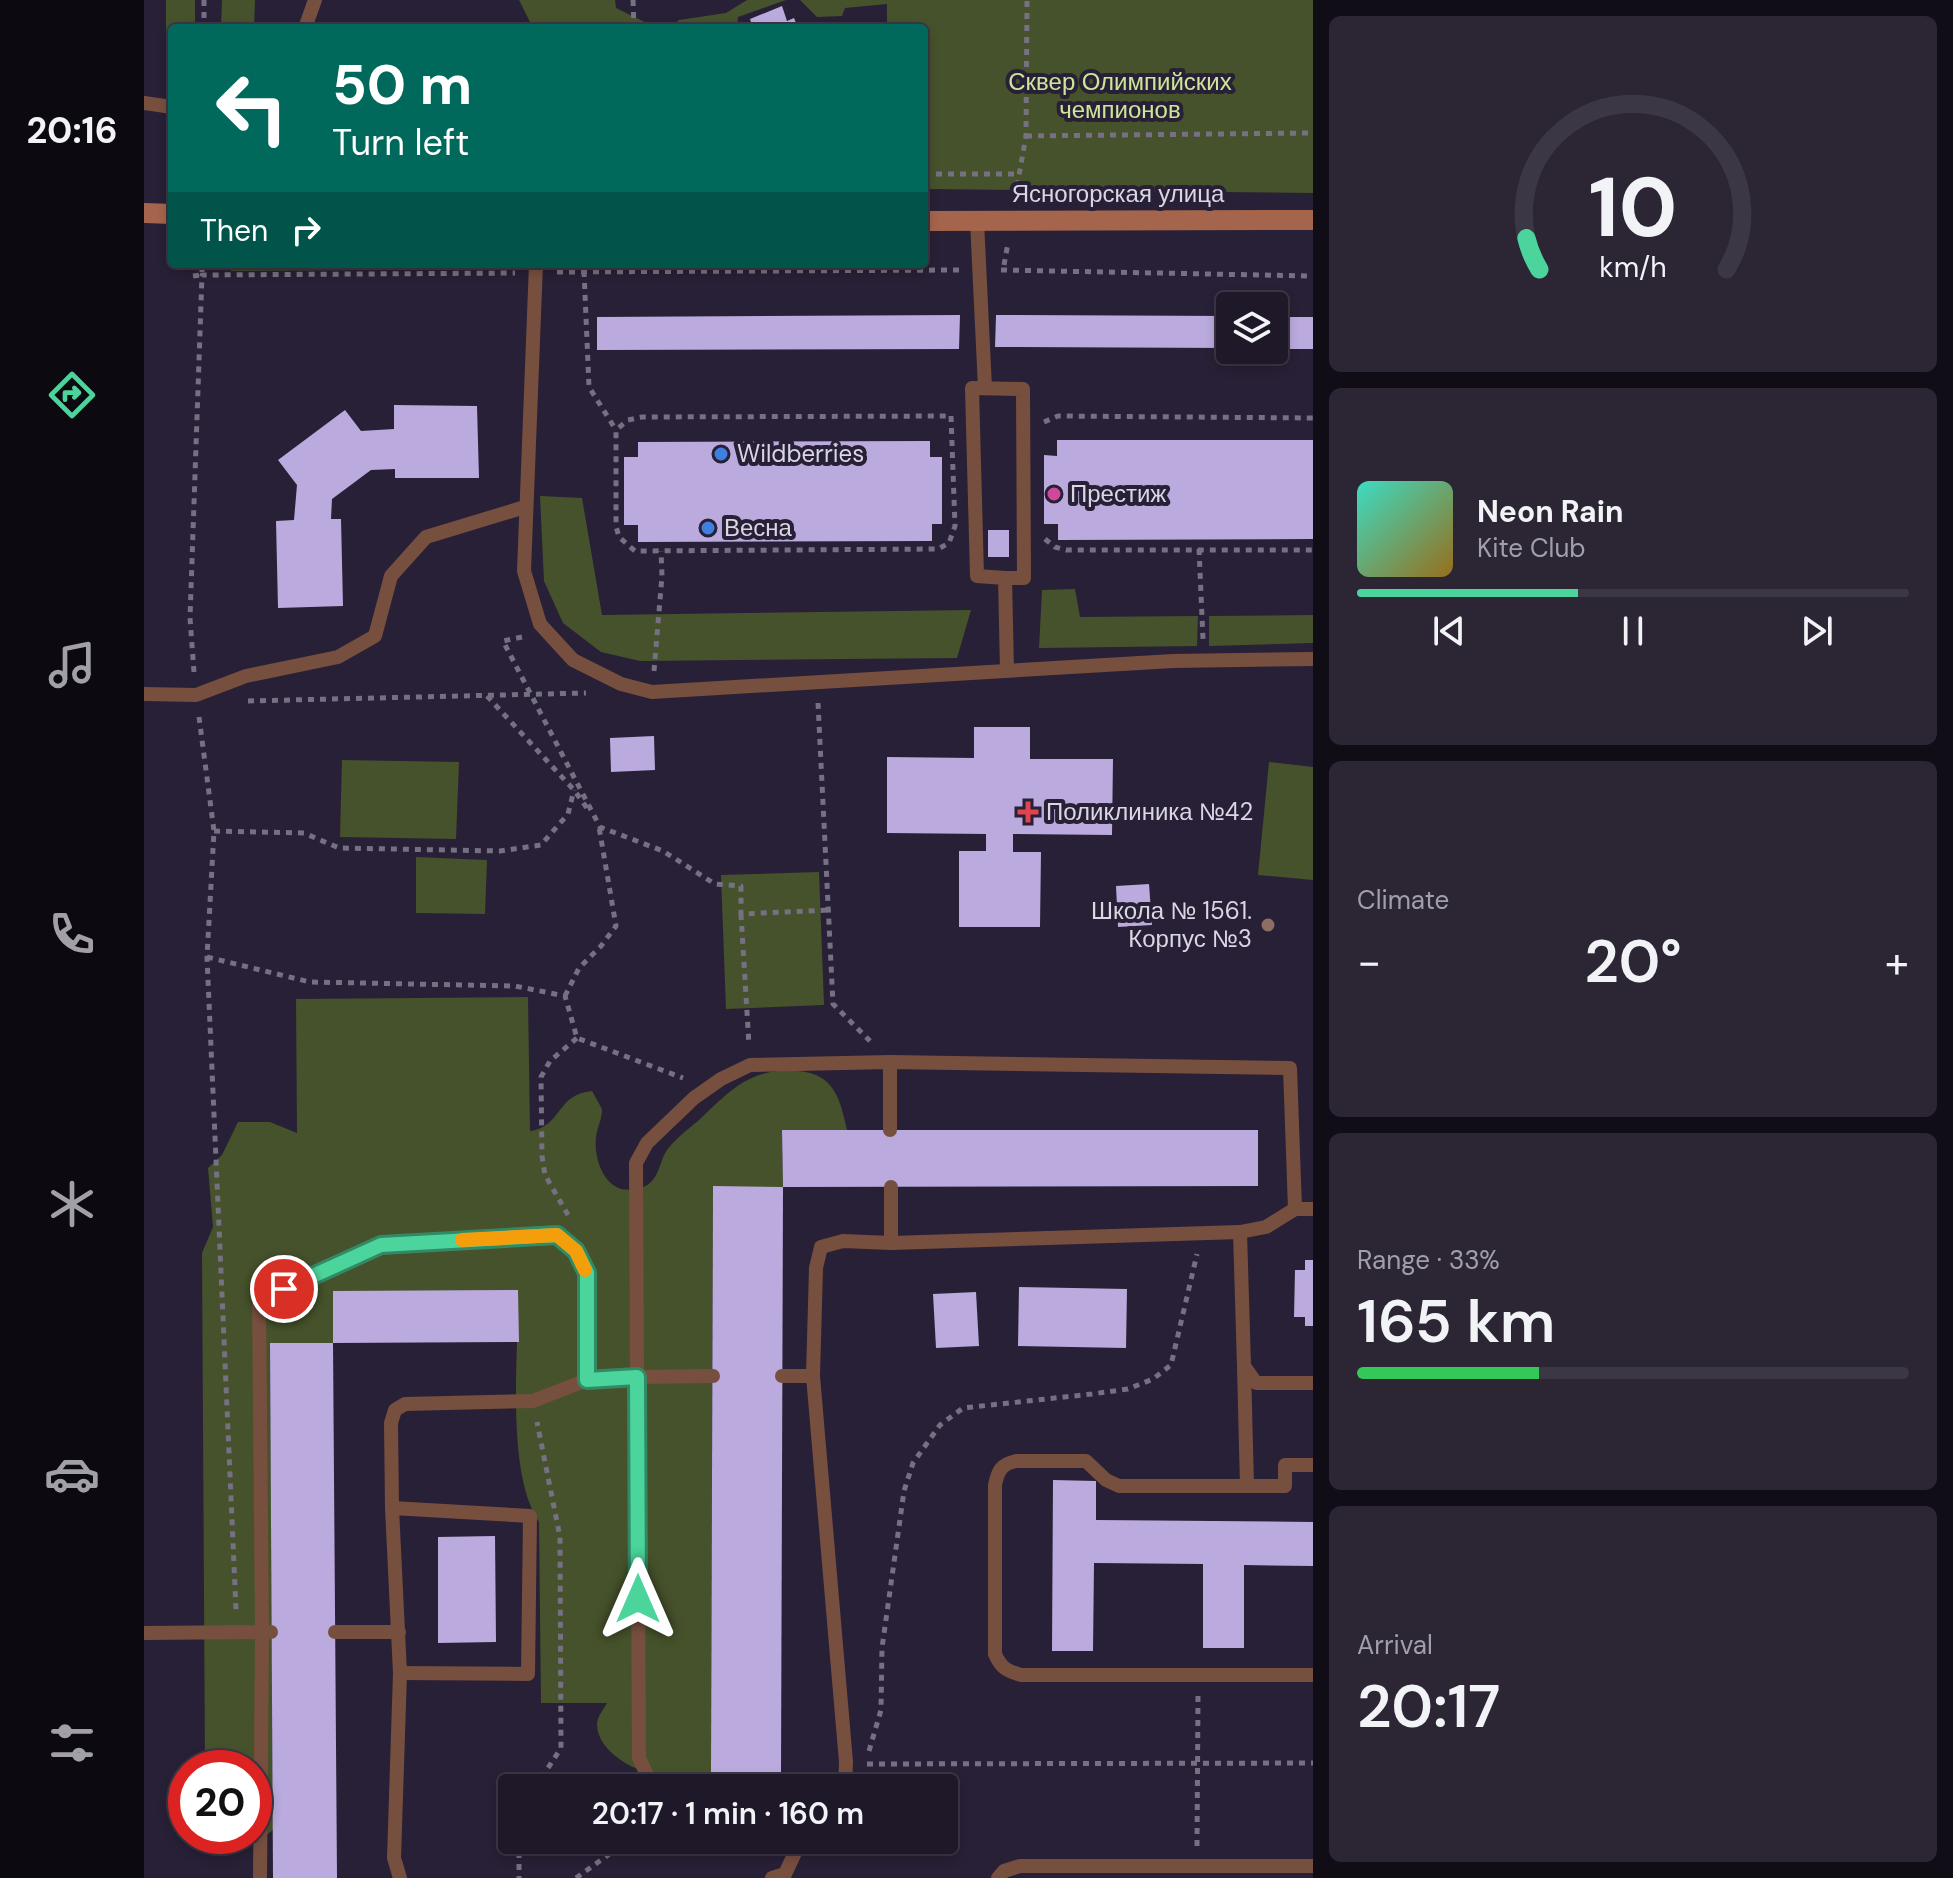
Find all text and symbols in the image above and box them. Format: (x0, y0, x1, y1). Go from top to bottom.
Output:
text: 50 m (332, 48, 472, 121)
icon: left (200, 56, 304, 160)
park label: Сквер Олимпийских чемпионов (1008, 66, 1232, 125)
text: 20:16 (26, 107, 118, 154)
text: Turn left (332, 119, 469, 166)
text: 10 (1589, 153, 1677, 262)
street label: Ясногорская улица (1012, 178, 1225, 209)
icon: right (284, 208, 328, 252)
text: Then (200, 211, 268, 250)
text: km/h (1599, 249, 1667, 286)
map controls (1216, 292, 1288, 364)
button: layers (1216, 292, 1288, 364)
icon: directions (44, 367, 100, 423)
place label: Wildberries (737, 438, 864, 469)
marker: Wildberries (712, 445, 730, 463)
place label: Престиж (1070, 478, 1166, 509)
marker: Престиж (1045, 485, 1063, 503)
text: Neon Rain (1477, 492, 1623, 531)
place label: Весна (724, 512, 793, 543)
marker: Весна (699, 519, 717, 537)
text: Kite Club (1477, 531, 1586, 565)
icon: previous (1427, 609, 1471, 653)
icon: pause (1611, 609, 1655, 653)
icon: next (1795, 609, 1839, 653)
icon: music (44, 637, 100, 693)
place label: Поликлиника №42 (1046, 796, 1253, 827)
marker: Поликлиника №42 (1017, 801, 1039, 823)
text: Climate (1357, 883, 1449, 917)
place label: Школа № 1561. Корпус №3 (1091, 895, 1252, 954)
icon: phone (44, 906, 100, 962)
marker: Школа № 1561. Корпус №3 (1259, 916, 1277, 934)
text: 20° (1584, 922, 1682, 1001)
text: − (1357, 933, 1381, 991)
text: + (1885, 933, 1909, 991)
icon: climate (44, 1176, 100, 1232)
text: Range · 33% (1357, 1243, 1500, 1277)
pin (250, 1255, 318, 1323)
icon: arrive (262, 1267, 306, 1311)
text: 165 km (1357, 1282, 1555, 1361)
icon: car (44, 1446, 100, 1502)
position arrow (596, 1557, 680, 1641)
text: Arrival (1357, 1628, 1433, 1662)
text: 20:17 (1357, 1667, 1501, 1746)
icon: filters (44, 1715, 100, 1771)
speed limit sign: 20 (168, 1750, 272, 1854)
text: 20:17 · 1 min · 160 m (592, 1794, 864, 1833)

